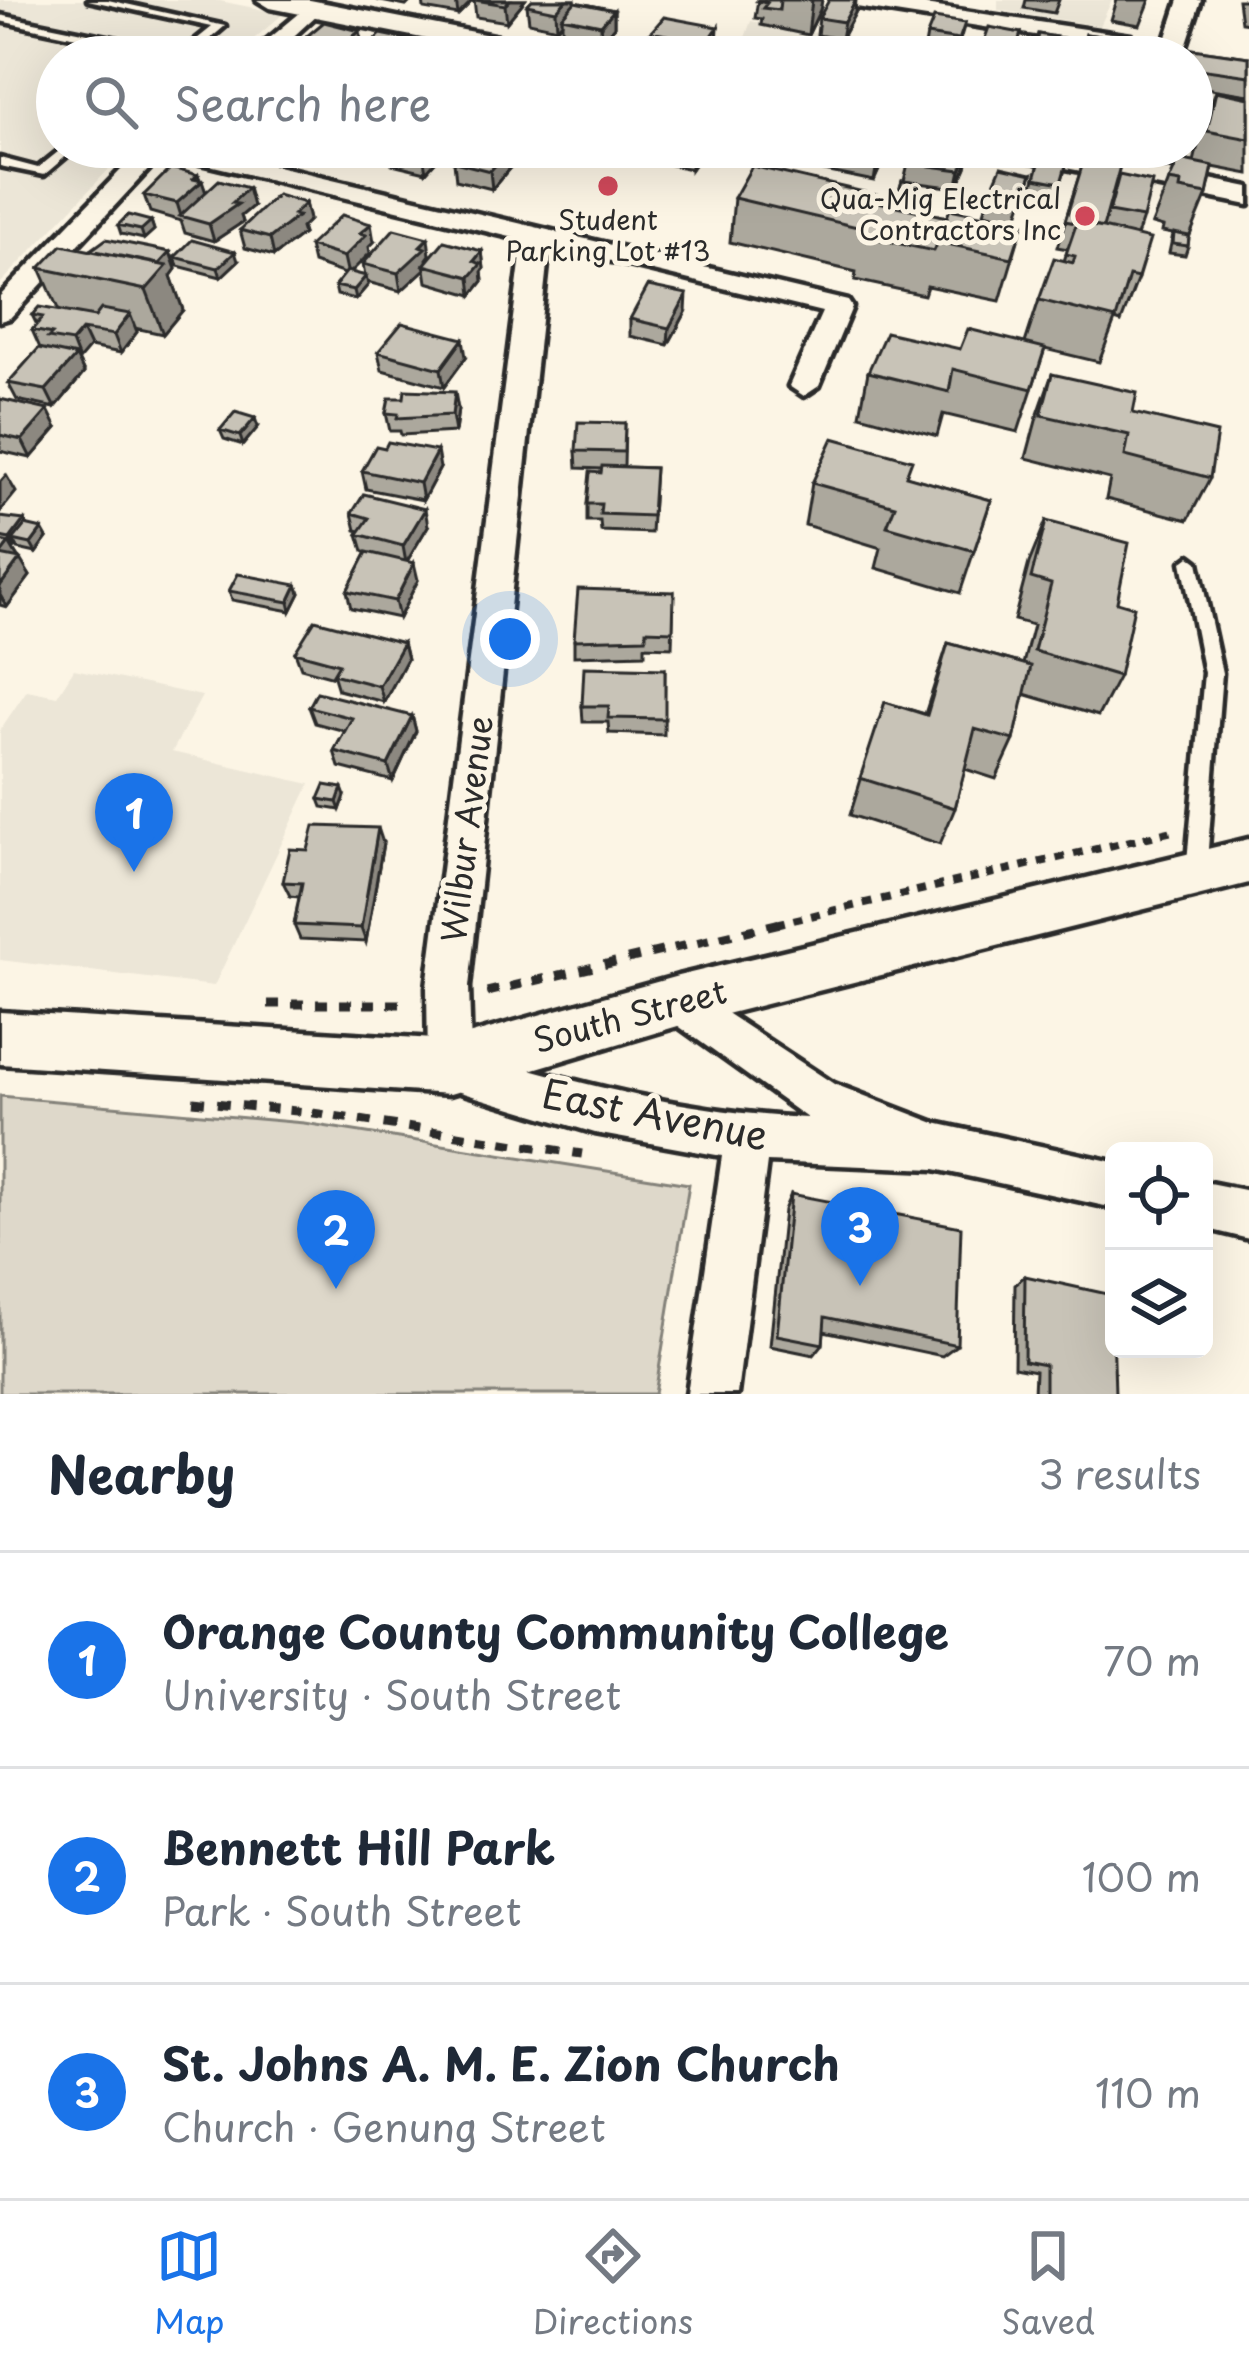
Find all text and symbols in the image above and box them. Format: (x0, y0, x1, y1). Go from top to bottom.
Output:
search box (36, 36, 1213, 168)
text: Search here (174, 68, 431, 136)
icon: search (78, 69, 144, 135)
marker: Student Parking Lot #13 (595, 173, 621, 199)
place label: Qua-Mig Electrical Contractors Inc (820, 177, 1061, 249)
place label: Student Parking Lot #13 (506, 198, 710, 270)
marker: Qua-Mig Electrical Contractors Inc (1072, 203, 1098, 229)
your location (480, 609, 540, 669)
street label: Wilbur Avenue (426, 713, 504, 945)
pin: 1 (95, 773, 173, 872)
street label: South Street (527, 964, 732, 1064)
street label: East Avenue (537, 1062, 774, 1163)
map controls (1105, 1142, 1213, 1358)
button: locate (1105, 1142, 1213, 1250)
pin: 3 (821, 1187, 899, 1286)
pin: 2 (297, 1190, 375, 1289)
button: layers (1105, 1250, 1213, 1358)
text: Nearby (48, 1434, 235, 1511)
text: 3 results (1038, 1443, 1201, 1502)
text: Orange County Community College (162, 1596, 949, 1664)
text: 1 (78, 1630, 96, 1689)
text: 70 m (1103, 1630, 1201, 1689)
text: University · South Street (162, 1664, 621, 1723)
text: Bennett Hill Park (162, 1812, 555, 1880)
text: 2 (73, 1846, 101, 1905)
text: 100 m (1082, 1846, 1201, 1905)
text: Park · South Street (162, 1880, 521, 1939)
text: St. Johns A. M. E. Zion Church (162, 2028, 840, 2096)
text: 3 (74, 2062, 100, 2121)
text: 110 m (1095, 2062, 1201, 2121)
text: Church · Genung Street (162, 2096, 606, 2155)
tab: Map (154, 2223, 225, 2345)
tab: Directions (533, 2223, 693, 2345)
tab: Saved (1001, 2223, 1095, 2345)

